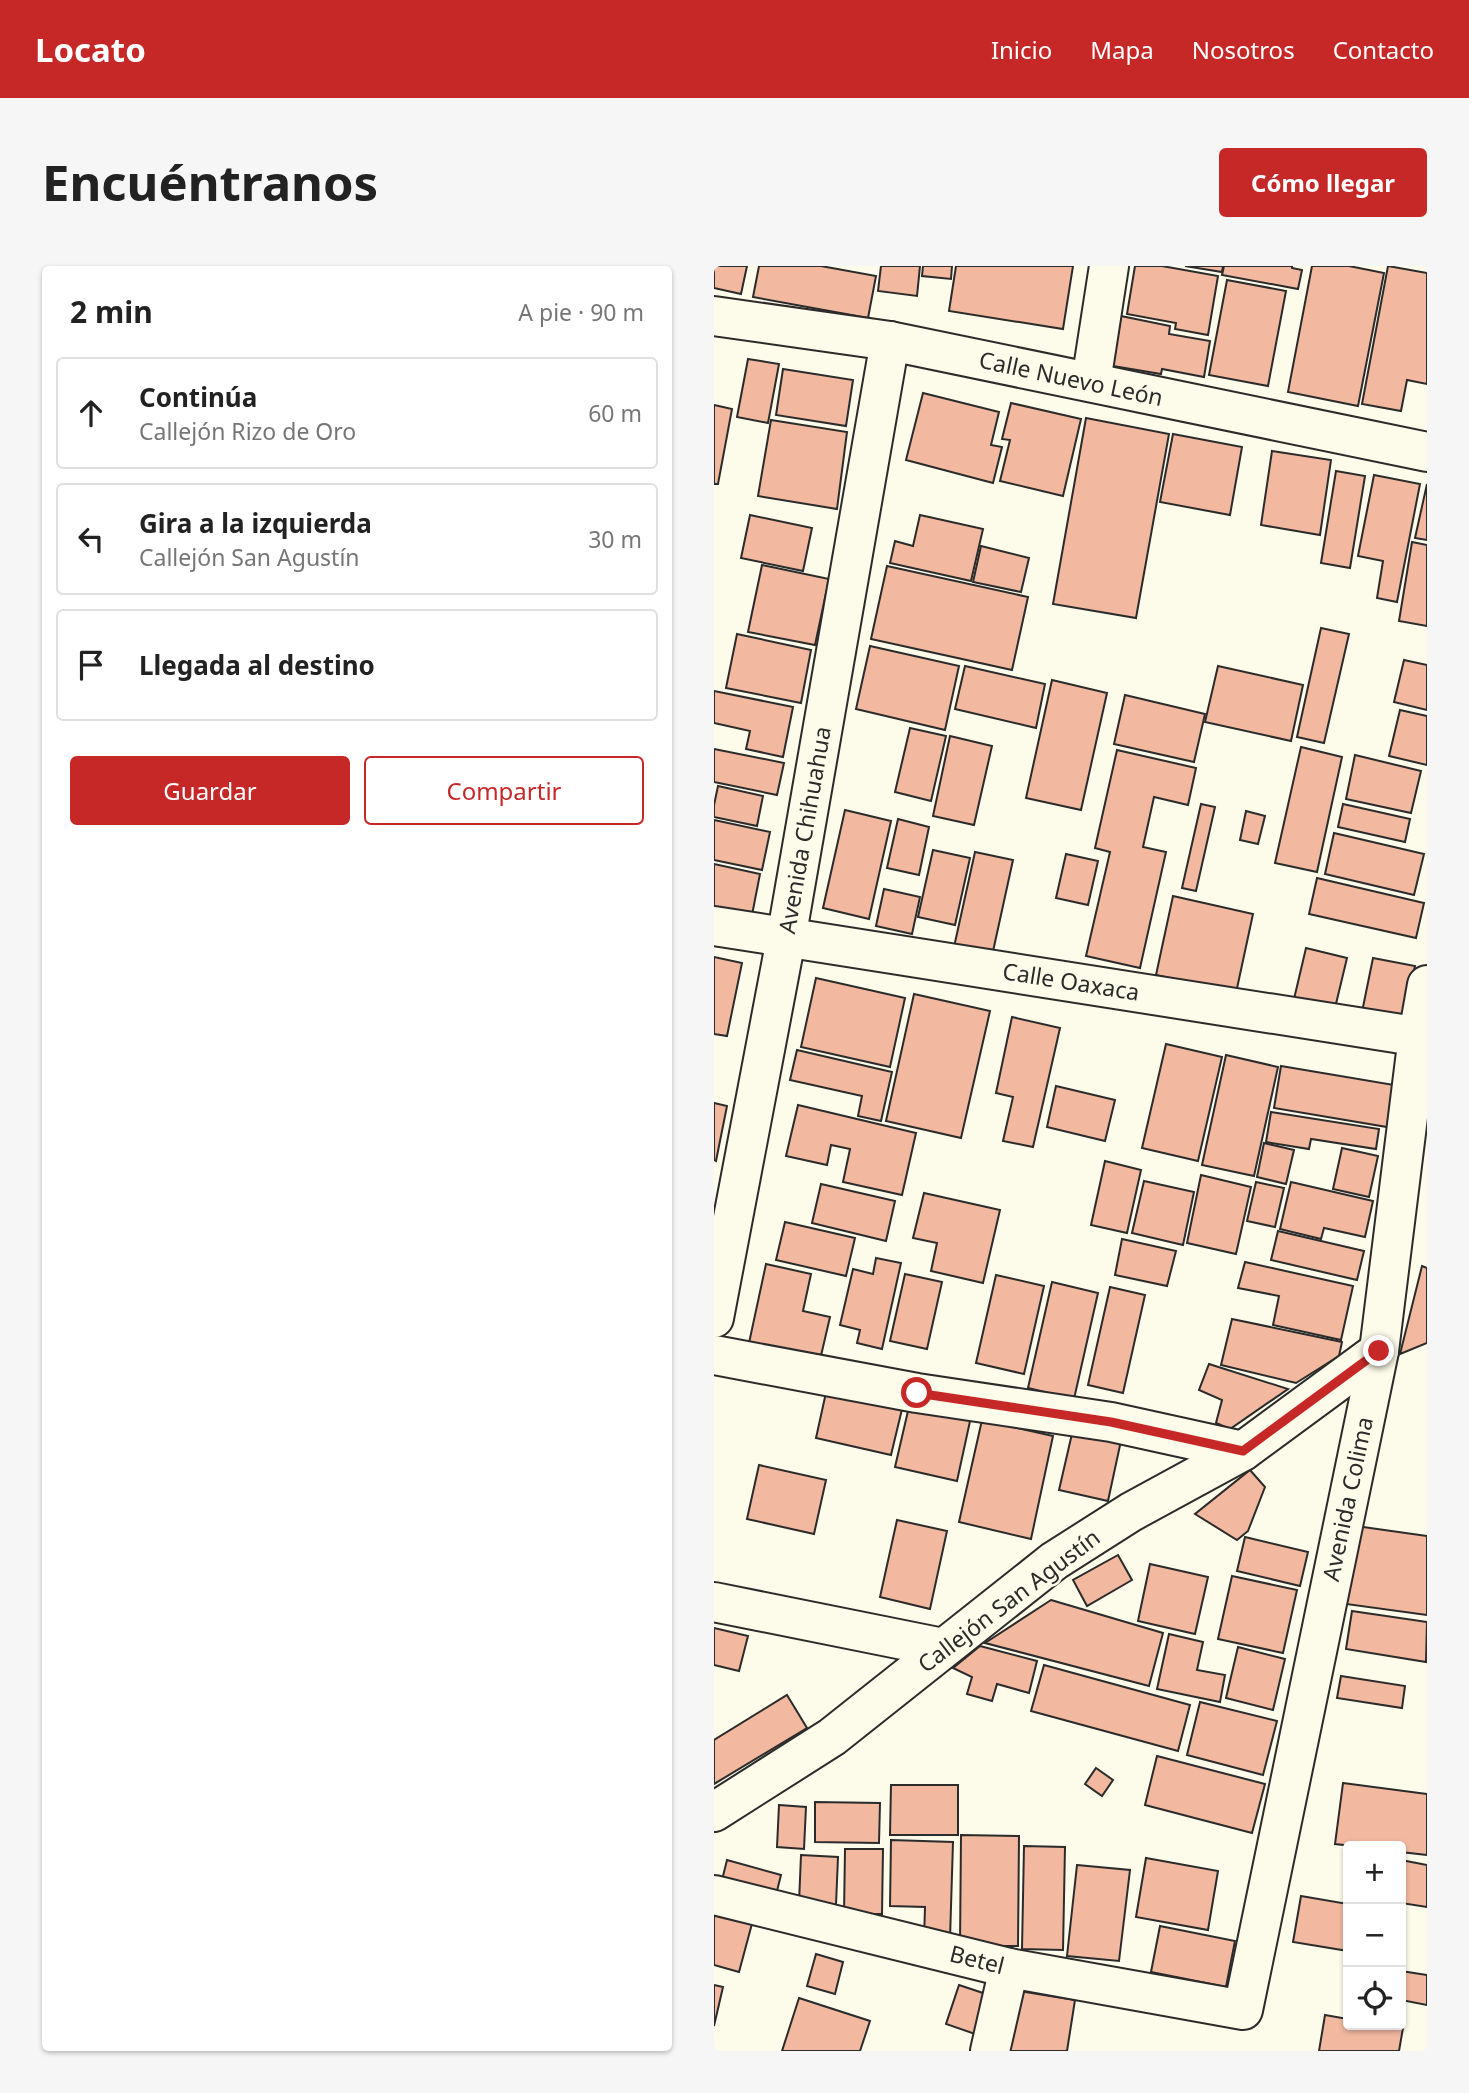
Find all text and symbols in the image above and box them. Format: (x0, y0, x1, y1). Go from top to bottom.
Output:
text: Locato (35, 27, 146, 72)
text: Inicio (991, 33, 1052, 66)
text: Mapa (1090, 33, 1154, 66)
text: Nosotros (1192, 33, 1295, 66)
text: Contacto (1333, 33, 1434, 66)
button: Cómo llegar (1219, 148, 1427, 217)
text: Encuéntranos (42, 149, 378, 215)
text: 2 min (70, 291, 153, 332)
text: A pie · 90 m (518, 296, 644, 328)
street label: Calle Nuevo León (976, 343, 1166, 413)
text: Continúa (139, 379, 257, 415)
icon: ahead (72, 394, 110, 432)
text: 60 m (588, 397, 642, 429)
text: Callejón Rizo de Oro (139, 415, 356, 447)
text: Gira a la izquierda (139, 505, 372, 541)
icon: left (72, 520, 110, 558)
text: 30 m (588, 523, 642, 555)
text: Callejón San Agustín (139, 541, 360, 573)
icon: arrive (72, 646, 110, 684)
text: Llegada al destino (139, 647, 375, 683)
street label: Avenida Chihuahua (770, 724, 838, 936)
button: Guardar (70, 756, 350, 825)
button: Compartir (364, 756, 644, 825)
street label: Calle Oaxaca (1000, 954, 1142, 1008)
route end (1363, 1335, 1394, 1366)
route start (901, 1377, 932, 1408)
street label: Avenida Colima (1314, 1414, 1380, 1584)
street label: Callejón San Agustín (911, 1521, 1106, 1679)
map controls (1343, 1841, 1406, 2030)
button: + (1343, 1841, 1406, 1904)
button: − (1343, 1904, 1406, 1967)
street label: Betel (947, 1937, 1008, 1981)
button: locate (1343, 1967, 1406, 2030)

